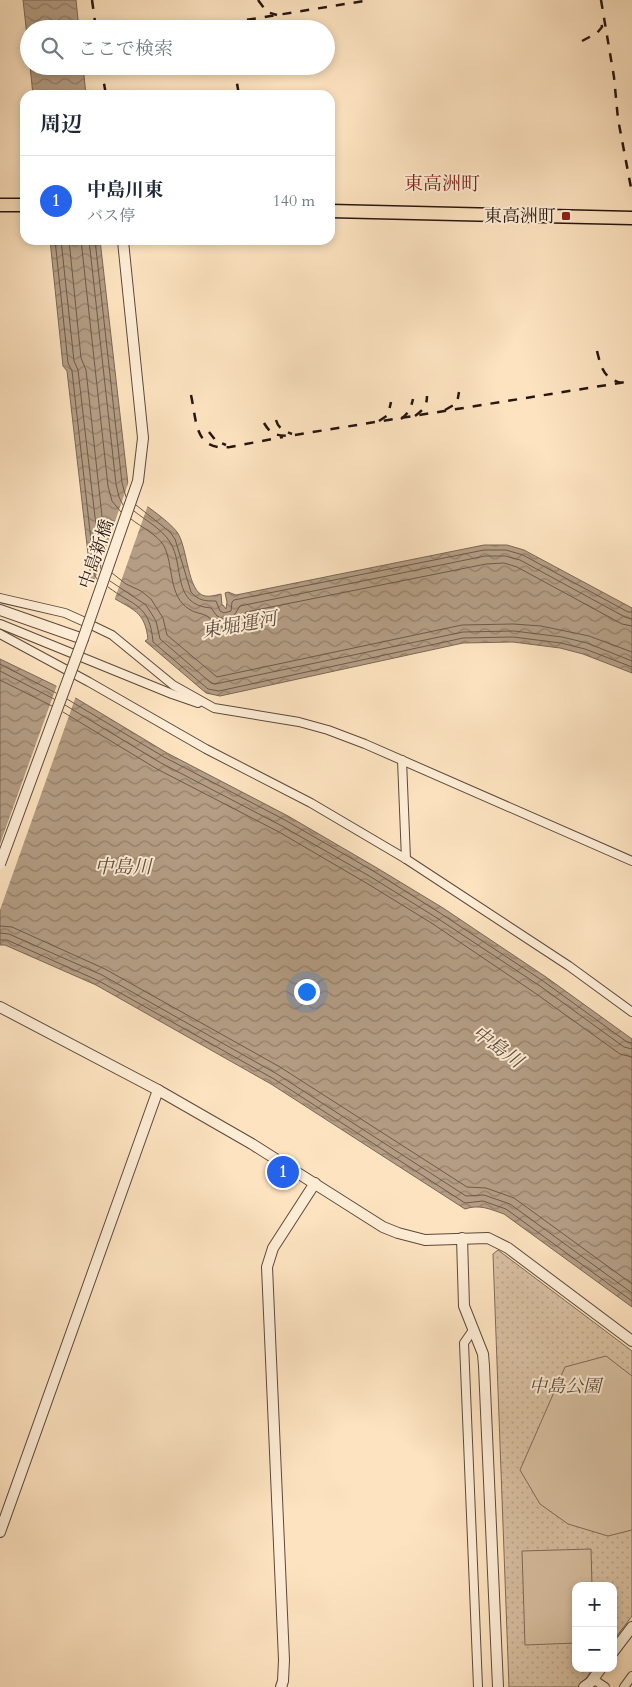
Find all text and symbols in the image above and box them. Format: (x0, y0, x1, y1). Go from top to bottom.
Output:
search box (20, 20, 335, 75)
icon: search (38, 34, 66, 62)
text: ここで検索 (78, 36, 173, 62)
text: 周辺 (40, 110, 82, 139)
district label: 東高洲町 (404, 171, 480, 197)
text: 中島川東 (87, 177, 163, 203)
text: 1 (52, 190, 60, 212)
text: 140 m (273, 190, 315, 212)
place label: 東高洲町 (484, 204, 556, 229)
text: バス停 (87, 205, 135, 227)
marker: 東高洲町 (560, 210, 572, 222)
street label: 中島新橋 (73, 516, 120, 592)
water label: 東堀運河 (199, 605, 282, 644)
water label: 中島川 (94, 854, 153, 880)
your location (294, 979, 320, 1005)
water label: 中島川 (467, 1020, 530, 1075)
pin: 1 (267, 1153, 299, 1191)
park label: 中島公園 (529, 1374, 604, 1399)
map controls (572, 1582, 617, 1672)
button: + (572, 1582, 617, 1627)
button: − (572, 1627, 617, 1672)

